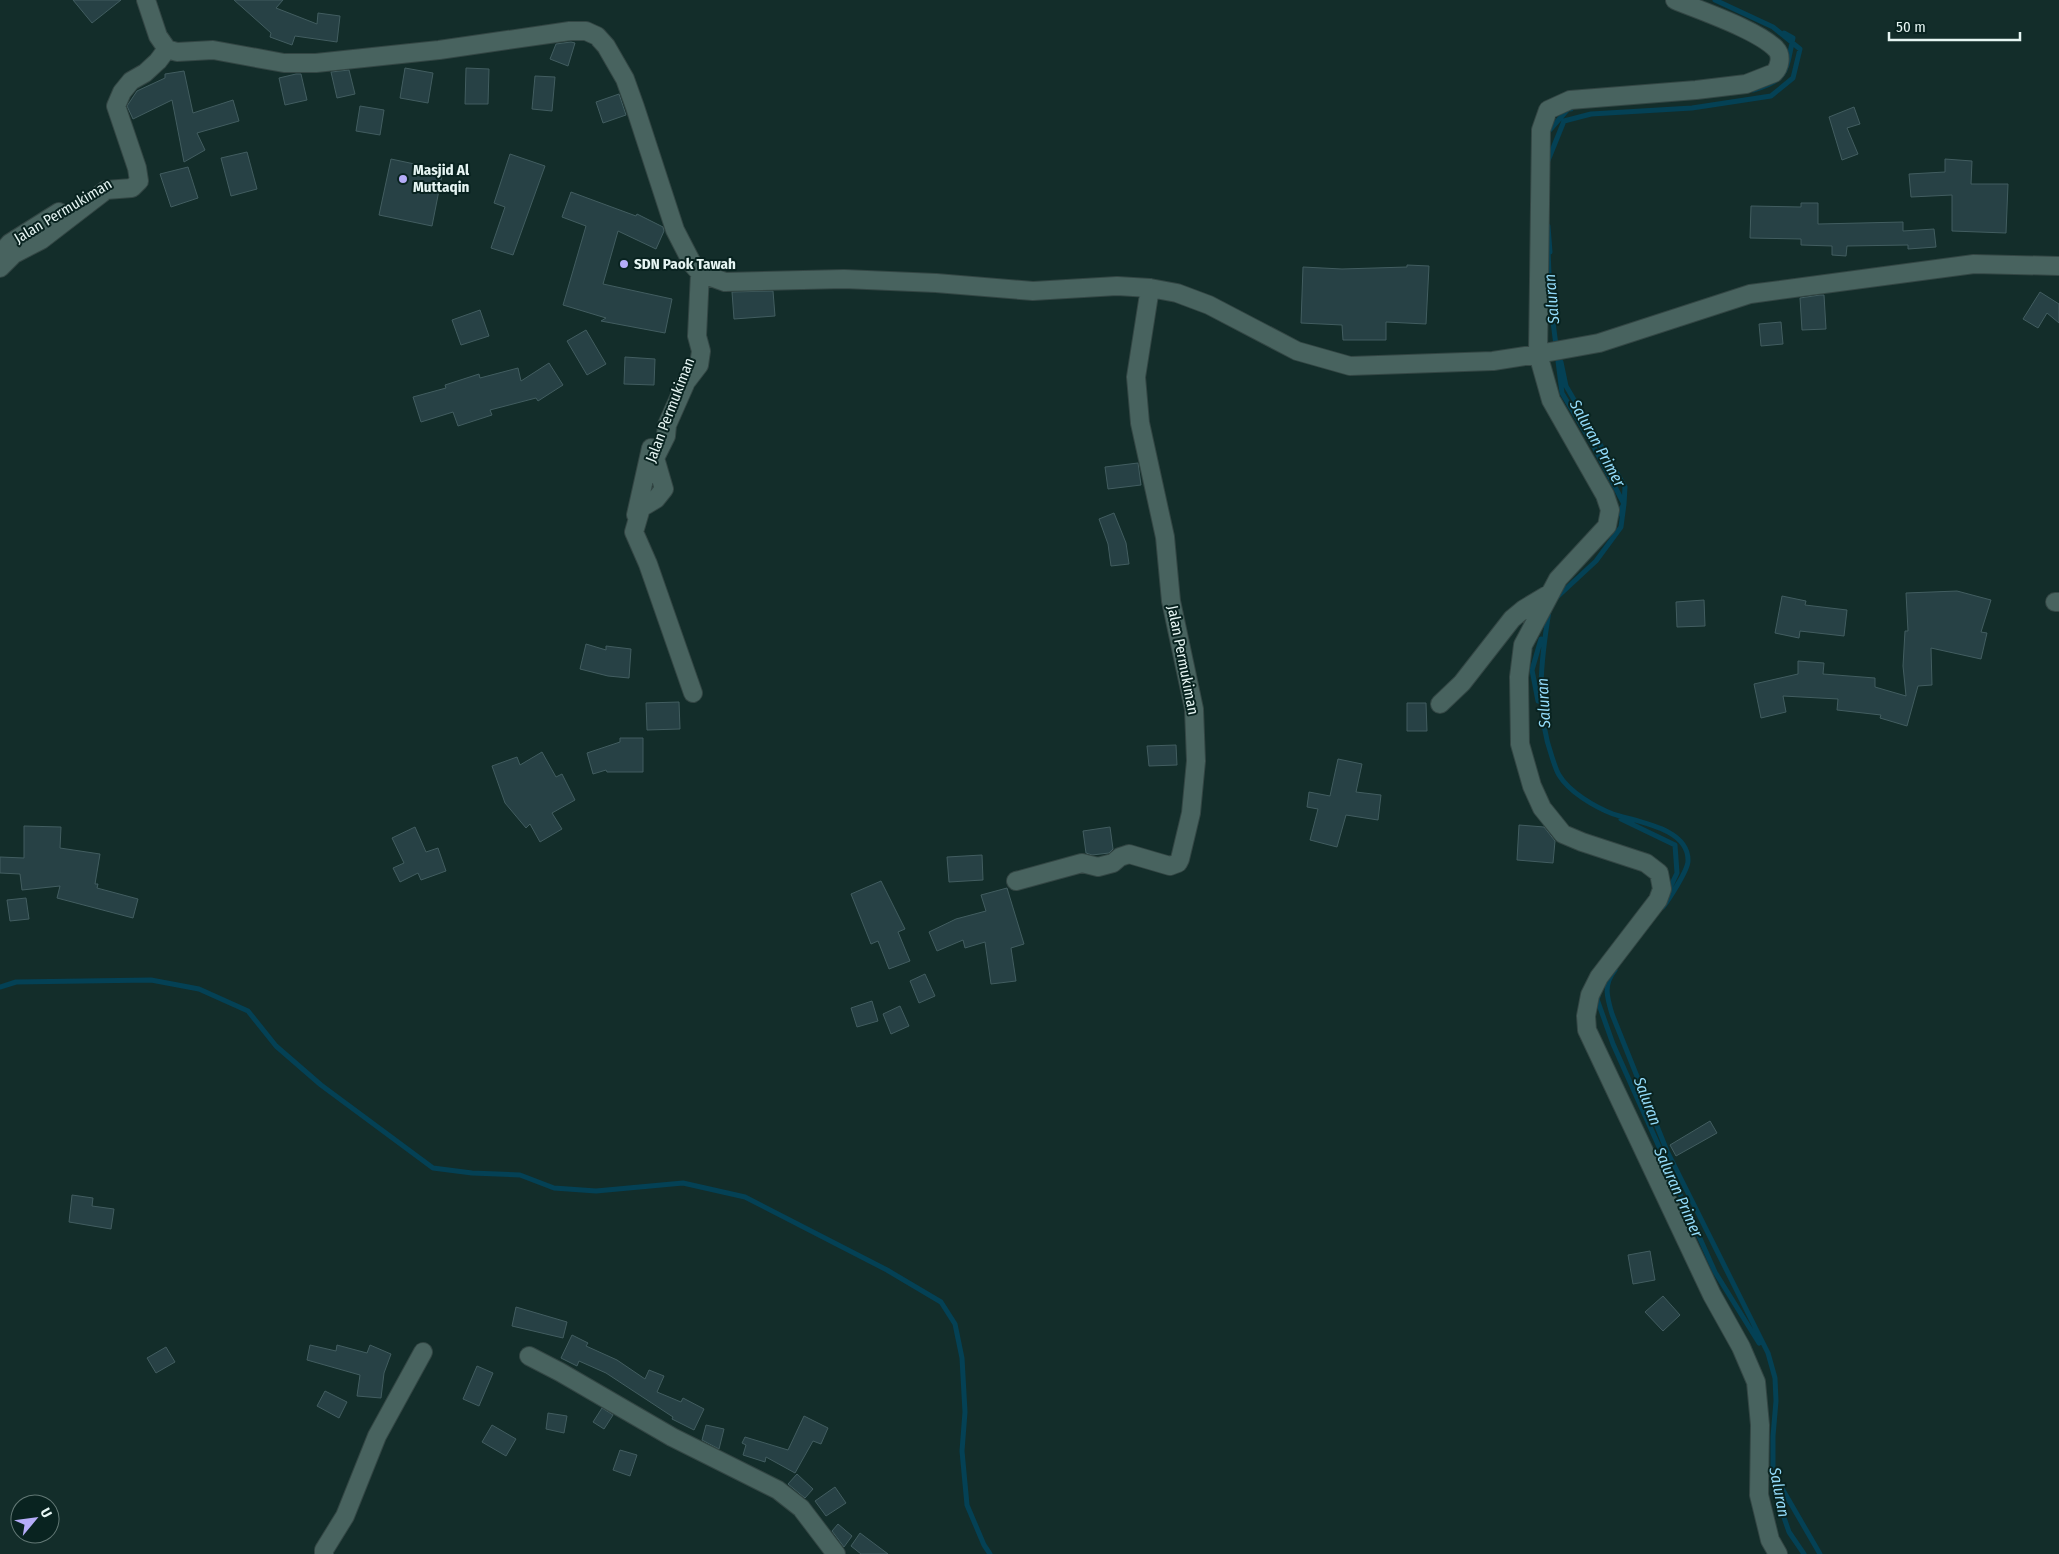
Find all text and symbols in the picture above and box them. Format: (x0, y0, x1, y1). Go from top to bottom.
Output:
scale bar (1889, 10, 2020, 42)
text: 50 m (1896, 18, 1926, 36)
place label: Masjid Al Muttaqin (413, 161, 470, 196)
marker: Masjid Al Muttaqin (397, 173, 409, 185)
street label: Jalan Permukiman (11, 175, 115, 247)
place label: SDN Paok Tawah (634, 255, 736, 273)
marker: SDN Paok Tawah (618, 258, 630, 270)
water label: Saluran (1540, 273, 1563, 326)
street label: Jalan Permukiman (642, 355, 698, 465)
water label: Saluran Primer (1565, 395, 1630, 491)
street label: Jalan Permukiman (1164, 604, 1202, 716)
water label: Saluran (1533, 677, 1554, 730)
water label: Saluran (1629, 1073, 1665, 1128)
water label: Saluran Primer (1650, 1143, 1707, 1241)
water label: Saluran (1765, 1465, 1794, 1519)
north arrow (10, 1494, 60, 1544)
text: U (37, 1505, 55, 1521)

